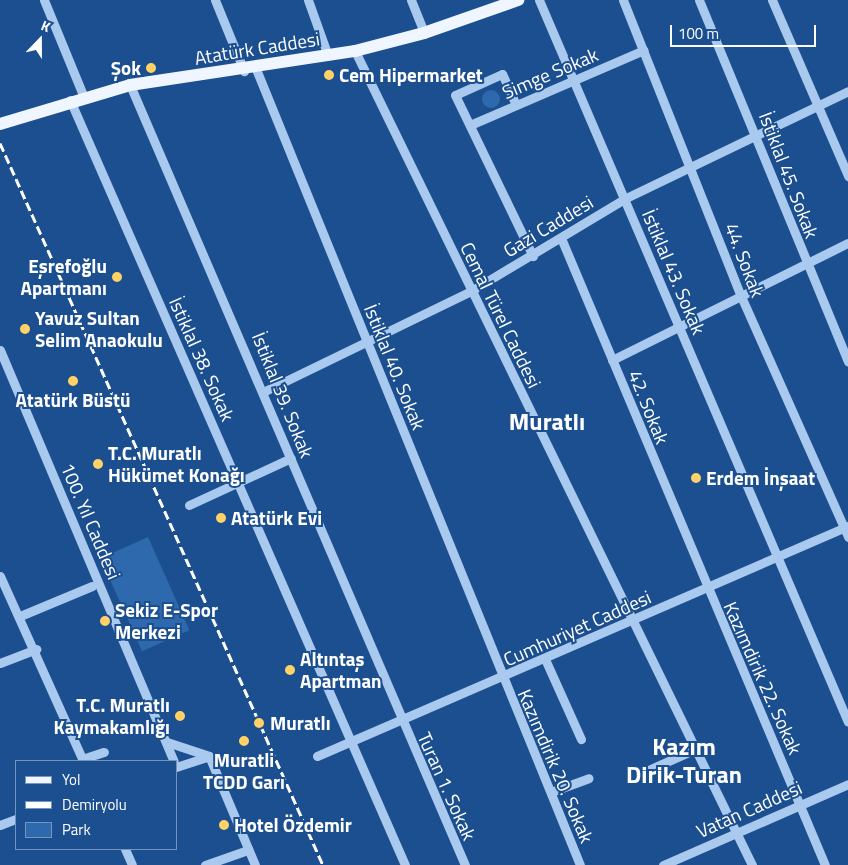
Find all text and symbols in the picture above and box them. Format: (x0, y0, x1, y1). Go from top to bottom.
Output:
text: K (38, 14, 54, 37)
north arrow (15, 15, 65, 65)
scale bar (673, 15, 819, 47)
text: 100 m (678, 22, 719, 45)
street label: Atatürk Caddesi (193, 27, 321, 69)
street label: Simge Sokak (499, 43, 601, 103)
place label: Şok (111, 57, 141, 79)
marker: Şok (145, 62, 157, 74)
place label: Cem Hipermarket (339, 64, 483, 86)
marker: Cem Hipermarket (323, 69, 335, 81)
street label: İstiklal 45. Sokak (754, 109, 824, 241)
street label: Gazi Caddesi (499, 190, 597, 262)
street label: İstiklal 43. Sokak (637, 206, 711, 338)
street label: 44. Sokak (720, 220, 770, 300)
street label: Cemal Türel Caddesi (456, 238, 546, 392)
place label: Eşrefoğlu Apartmanı (20, 255, 107, 299)
marker: Eşrefoğlu Apartmanı (111, 271, 123, 283)
street label: İstiklal 38. Sokak (164, 293, 240, 425)
street label: İstiklal 40. Sokak (359, 301, 431, 433)
place label: Yavuz Sultan Selim Anaokulu (35, 307, 163, 351)
marker: Yavuz Sultan Selim Anaokulu (19, 323, 31, 335)
street label: İstiklal 39. Sokak (247, 329, 319, 461)
street label: 42. Sokak (624, 367, 674, 447)
marker: Atatürk Büstü (67, 375, 79, 387)
place label: Atatürk Büstü (16, 389, 130, 411)
district label: Muratlı (509, 408, 585, 436)
place label: T.C. Muratlı Hükümet Konağı (108, 442, 245, 486)
marker: T.C. Muratlı Hükümet Konağı (92, 458, 104, 470)
street label: 100. Yıl Caddesi (56, 459, 126, 583)
place label: Erdem İnşaat (706, 467, 815, 489)
marker: Erdem İnşaat (690, 472, 702, 484)
place label: Atatürk Evi (231, 507, 322, 529)
marker: Atatürk Evi (215, 512, 227, 524)
street label: Cumhuriyet Caddesi (500, 585, 654, 671)
street label: Kazımdirik 22. Sokak (719, 598, 807, 758)
place label: Sekiz E-Spor Merkezi (115, 599, 218, 643)
marker: Sekiz E-Spor Merkezi (99, 615, 111, 627)
place label: Altıntaş Apartman (300, 648, 382, 692)
marker: Altıntaş Apartman (284, 664, 296, 676)
street label: Kazımdirik 20. Sokak (513, 686, 599, 846)
place label: T.C. Muratlı Kaymakamlığı (54, 694, 170, 738)
marker: T.C. Muratlı Kaymakamlığı (174, 710, 186, 722)
place label: Muratlı (270, 712, 331, 734)
marker: Muratlı (252, 716, 266, 730)
street label: Turan 1. Sokak (413, 728, 481, 844)
district label: Kazım Dirik-Turan (626, 733, 742, 789)
marker: Muratli TCDD Garı (238, 735, 250, 747)
place label: Muratli TCDD Garı (203, 749, 285, 793)
legend (15, 760, 178, 850)
text: Yol (62, 768, 80, 791)
street label: Vatan Caddesi (693, 776, 805, 842)
text: Demiryolu (62, 793, 127, 816)
place label: Hotel Özdemir (234, 814, 352, 836)
text: Park (62, 818, 91, 841)
marker: Hotel Özdemir (218, 819, 230, 831)

